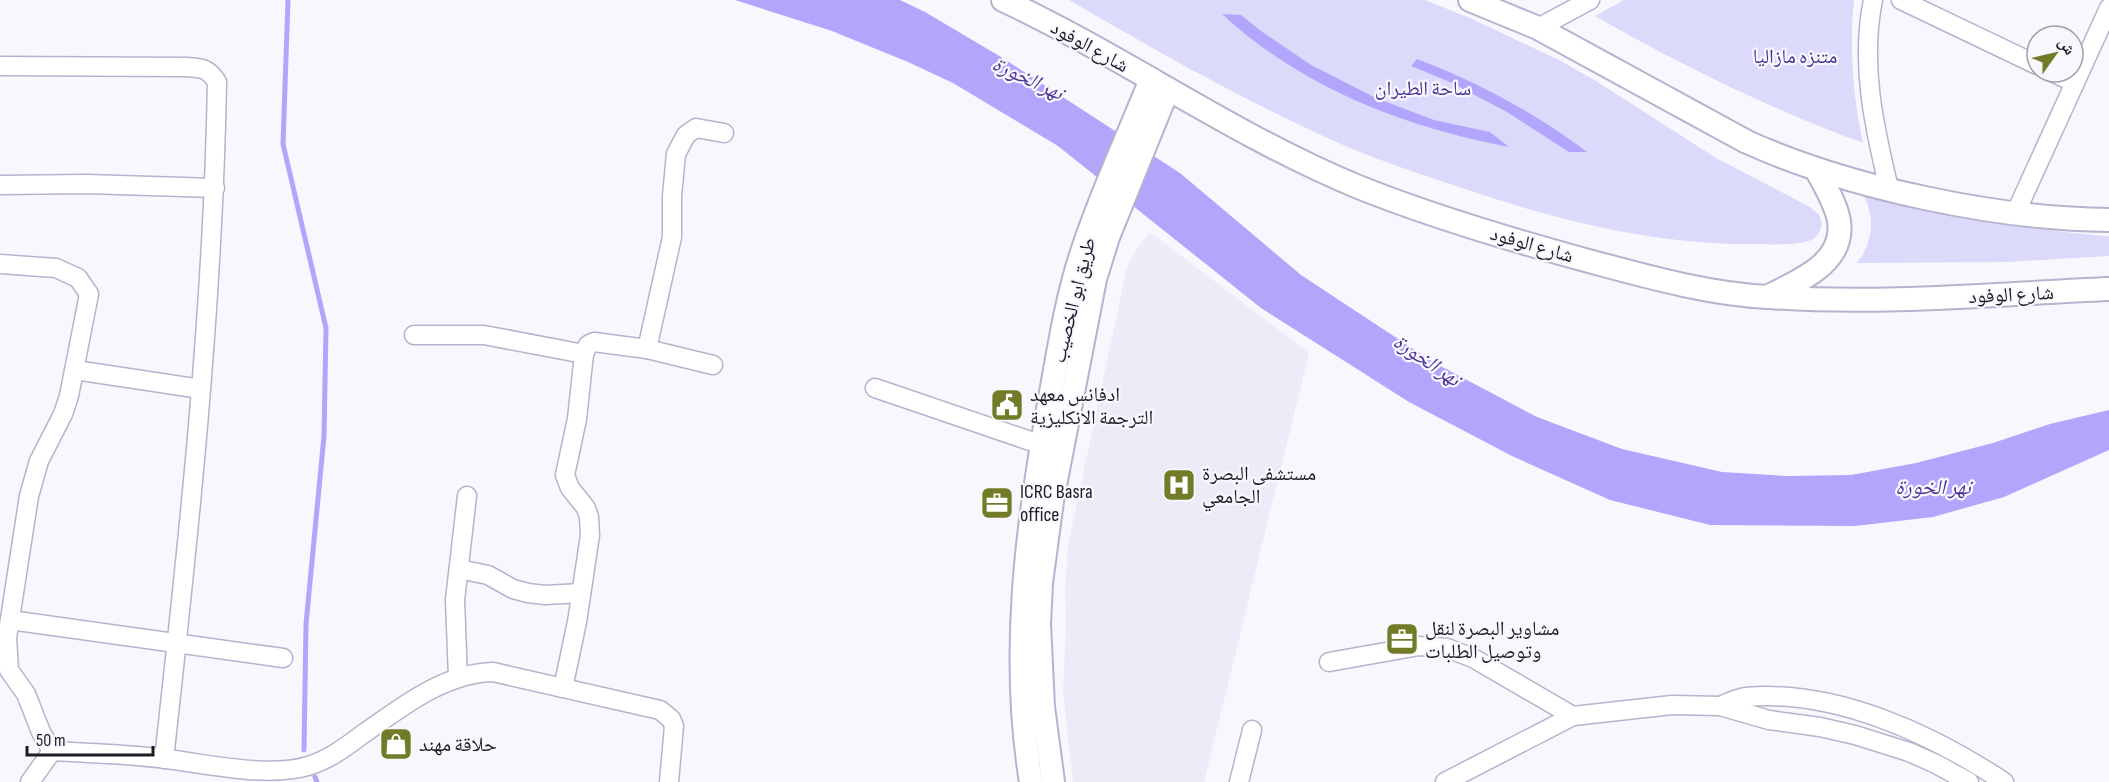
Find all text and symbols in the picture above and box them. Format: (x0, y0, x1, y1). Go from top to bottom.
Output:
street label: شارع الوفود (1046, 16, 1133, 78)
north arrow (2025, 24, 2085, 84)
text: ش (2054, 34, 2079, 59)
park label: متنزه مازاليا (1753, 45, 1837, 69)
water label: نهر الخورة (988, 51, 1071, 107)
park label: ساحة الطيران (1375, 77, 1471, 101)
street label: شارع الوفود (1487, 222, 1576, 268)
street label: طريق ابو الخصيب (1047, 235, 1101, 365)
street label: شارع الوفود (1968, 281, 2054, 309)
water label: نهر الخورة (1388, 329, 1468, 394)
place label: ادفانس معهد الترجمة الانكليزية (1030, 383, 1153, 430)
public building icon: ادفانس معهد الترجمة الانكليزية (989, 387, 1025, 423)
place label: مستشفى البصرة الجامعي (1202, 462, 1316, 512)
hospital icon: مستشفى البصرة الجامعي (1161, 467, 1197, 503)
water label: نهر الخورة (1895, 475, 1974, 500)
place label: ICRC Basra office (1020, 480, 1093, 527)
office icon: ICRC Basra office (979, 485, 1015, 521)
place label: مشاوير البصرة لنقل وتوصيل الطلبات (1425, 617, 1559, 664)
office icon: مشاوير البصرة لنقل وتوصيل الطلبات (1384, 621, 1420, 657)
scale bar (27, 719, 153, 757)
shop icon: حلاقة مهند (378, 726, 414, 762)
text: 50 m (36, 730, 66, 751)
place label: حلاقة مهند (419, 733, 497, 757)

